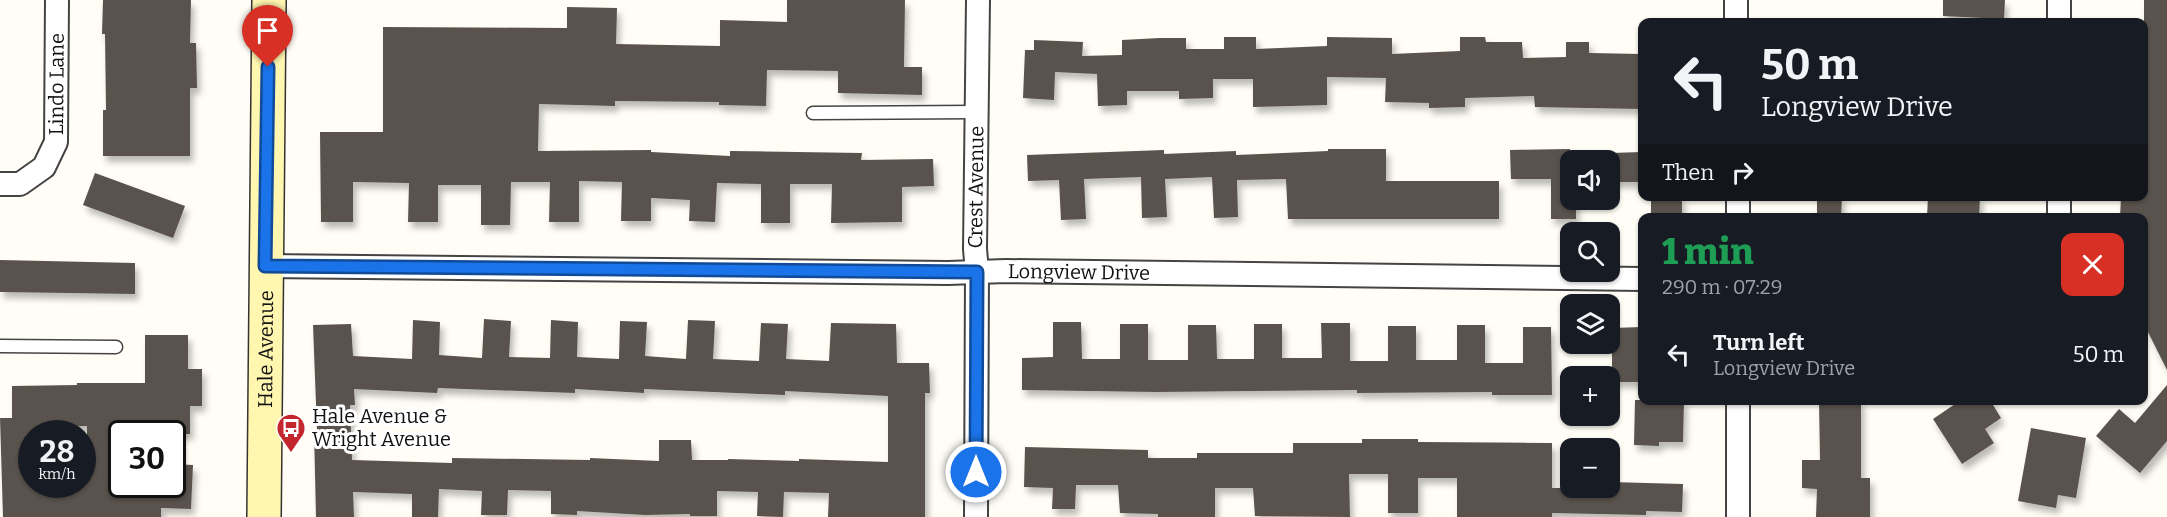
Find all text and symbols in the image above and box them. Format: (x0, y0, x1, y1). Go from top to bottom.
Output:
pin (242, 5, 293, 67)
icon: arrive (251, 14, 284, 47)
street label: Lindo Lane (44, 33, 69, 135)
text: 50 m (1761, 40, 1858, 90)
icon: left (1662, 42, 1740, 120)
text: Longview Drive (1761, 91, 1953, 123)
street label: Crest Avenue (963, 126, 988, 249)
map controls (1560, 150, 1620, 498)
button: sound (1560, 150, 1620, 210)
icon: right (1726, 156, 1759, 189)
text: Then (1662, 159, 1714, 186)
button: search (1560, 222, 1620, 282)
text: 1 min (1662, 230, 1754, 274)
button: close (2061, 233, 2124, 296)
street label: Longview Drive (1008, 259, 1150, 285)
text: 290 m · 07:29 (1662, 275, 1782, 299)
street label: Hale Avenue (253, 290, 278, 408)
button: layers (1560, 294, 1620, 354)
text: Turn left (1713, 329, 1805, 356)
icon: left (1662, 338, 1695, 371)
text: 50 m (2073, 341, 2124, 368)
text: Longview Drive (1713, 356, 1855, 380)
button: + (1560, 366, 1620, 426)
place label: Hale Avenue & Wright Avenue (312, 404, 451, 451)
bus stop icon: Hale Avenue & Wright Avenue (275, 412, 307, 454)
speed limit sign: 30 (108, 420, 186, 498)
text: 28 (40, 434, 74, 470)
button: − (1560, 438, 1620, 498)
position arrow (944, 440, 1008, 504)
text: km/h (38, 465, 76, 483)

